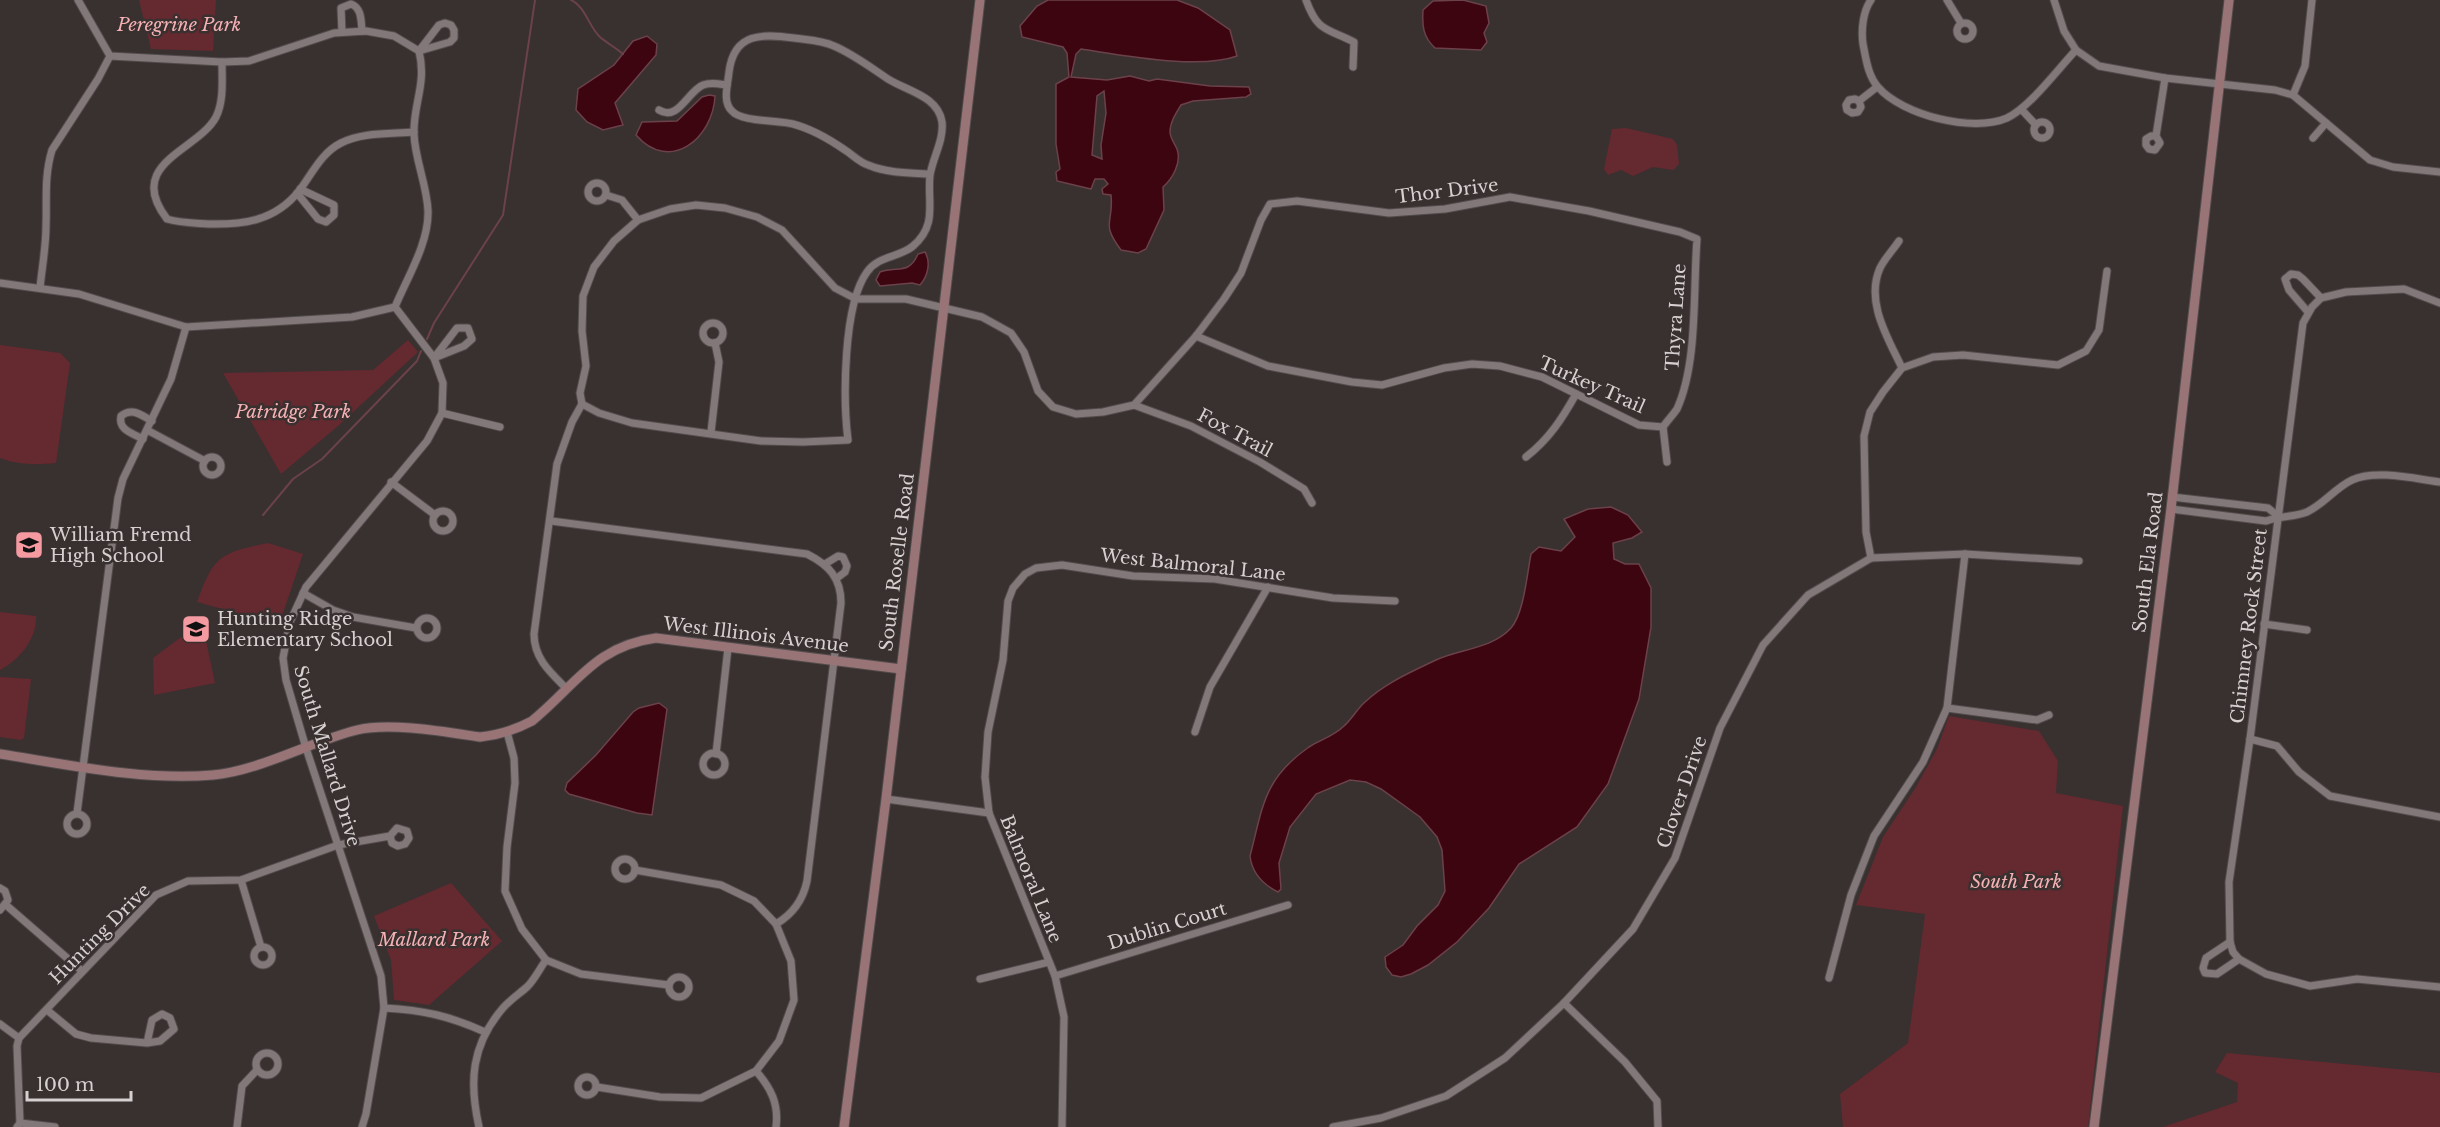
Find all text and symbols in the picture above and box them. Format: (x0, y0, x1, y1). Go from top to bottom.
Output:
park label: Peregrine Park (116, 14, 241, 36)
street label: Thor Drive (1394, 174, 1500, 208)
street label: Thyra Lane (1661, 263, 1691, 371)
street label: Turkey Trail (1536, 352, 1649, 418)
park label: Patridge Park (234, 401, 351, 423)
street label: Fox Trail (1194, 404, 1276, 462)
street label: South Roselle Road (875, 472, 919, 652)
street label: South Ela Road (2128, 490, 2168, 634)
place label: William Fremd High School (49, 524, 192, 567)
street label: Chimney Rock Street (2226, 527, 2272, 725)
school or university icon: William Fremd High School (13, 529, 45, 561)
street label: West Balmoral Lane (1098, 544, 1287, 586)
place label: Hunting Ridge Elementary School (217, 608, 393, 651)
school or university icon: Hunting Ridge Elementary School (180, 613, 212, 645)
street label: West Illinois Avenue (661, 613, 850, 657)
street label: South Mallard Drive (289, 663, 365, 849)
street label: Clover Drive (1653, 733, 1711, 851)
street label: Balmoral Lane (995, 812, 1067, 946)
park label: South Park (1970, 871, 2062, 893)
street label: Hunting Drive (45, 879, 155, 989)
street label: Dublin Court (1105, 897, 1229, 954)
park label: Mallard Park (377, 929, 490, 951)
scale bar (27, 1064, 130, 1102)
text: 100 m (36, 1074, 94, 1096)

